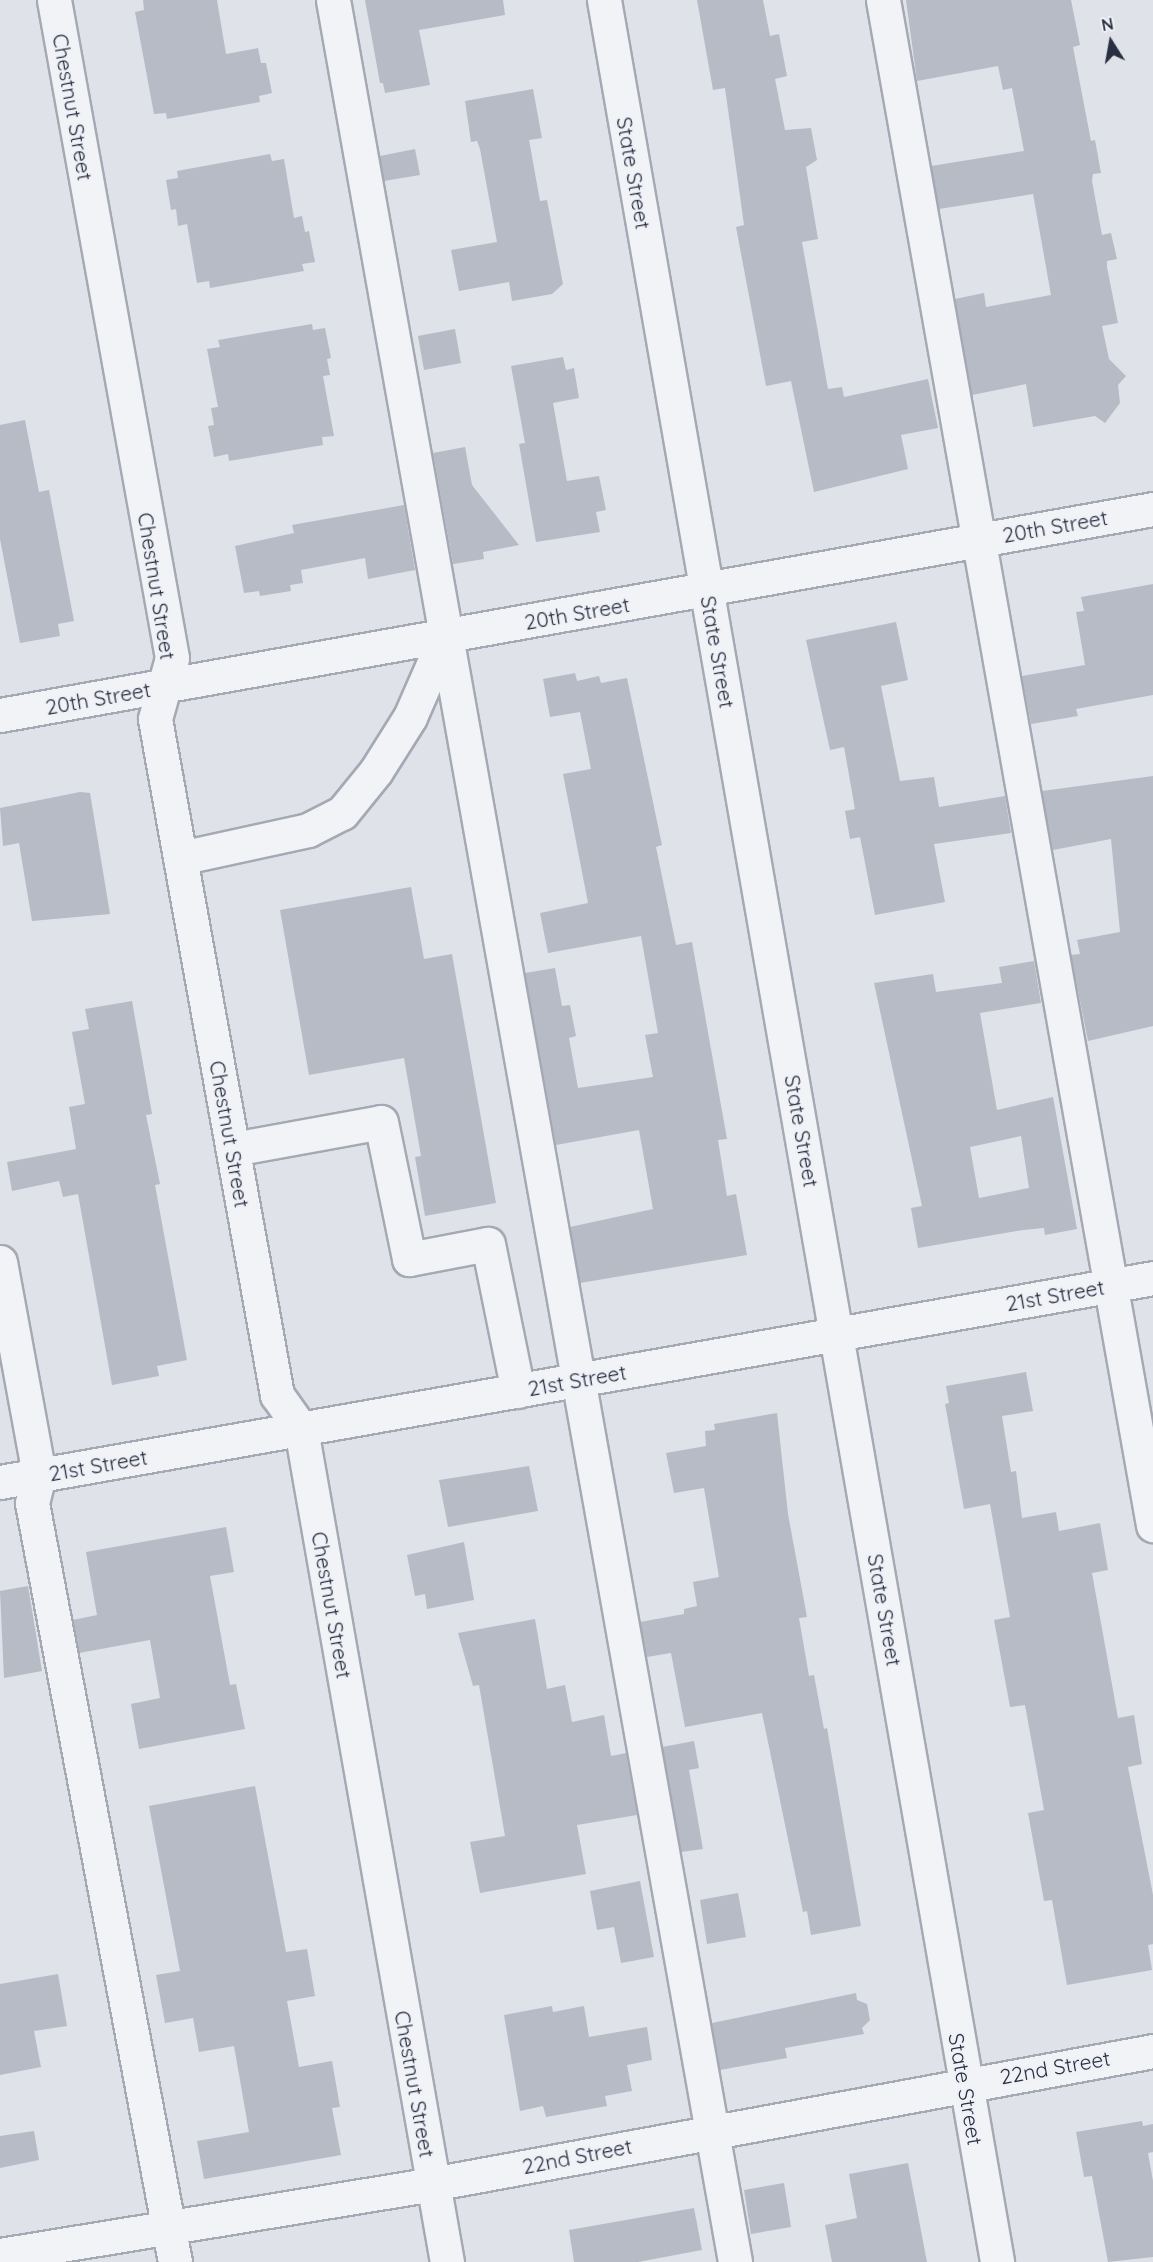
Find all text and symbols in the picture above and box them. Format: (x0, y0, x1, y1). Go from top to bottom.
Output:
north arrow (1081, 12, 1141, 72)
text: N (1100, 13, 1115, 35)
street label: Chestnut Street (48, 32, 98, 182)
street label: State Street (612, 115, 656, 231)
street label: 20th Street (1000, 504, 1110, 548)
street label: Chestnut Street (133, 511, 181, 661)
street label: 20th Street (522, 591, 632, 635)
street label: State Street (696, 594, 740, 710)
street label: 20th Street (43, 676, 153, 720)
street label: Chestnut Street (205, 1059, 255, 1209)
street label: State Street (780, 1073, 824, 1189)
street label: 21st Street (1004, 1274, 1106, 1316)
street label: 21st Street (526, 1359, 628, 1401)
street label: 21st Street (47, 1444, 149, 1486)
street label: Chestnut Street (307, 1530, 357, 1680)
street label: State Street (863, 1552, 907, 1668)
street label: Chestnut Street (390, 2009, 440, 2159)
street label: State Street (944, 2031, 988, 2147)
street label: 22nd Street (998, 2045, 1112, 2089)
street label: 22nd Street (520, 2133, 634, 2179)

